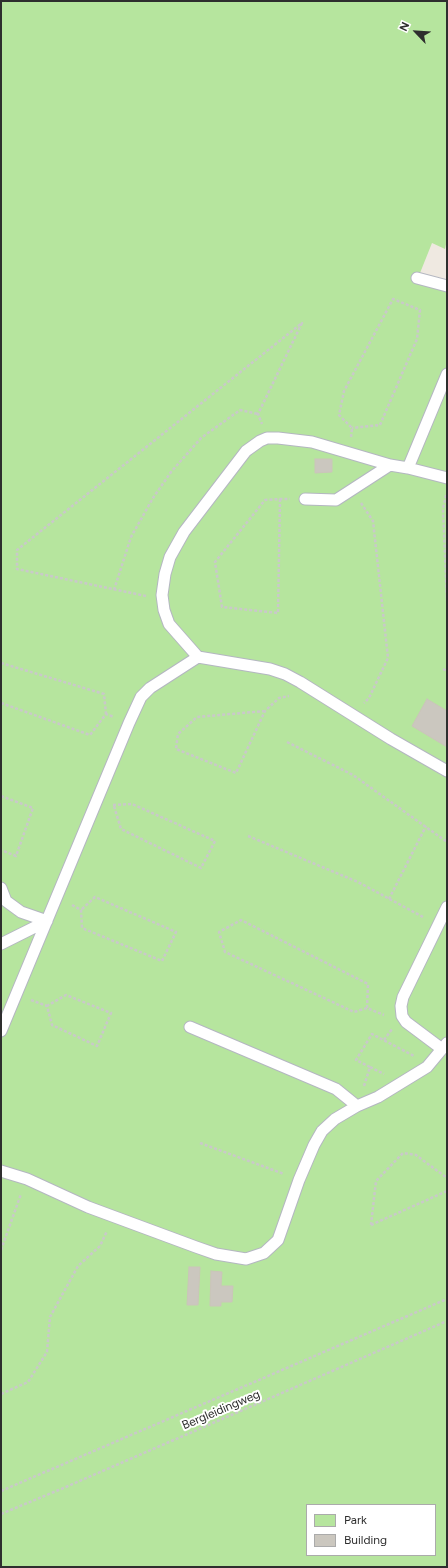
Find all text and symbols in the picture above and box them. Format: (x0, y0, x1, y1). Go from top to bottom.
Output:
north arrow (396, 12, 436, 52)
text: N (397, 20, 412, 33)
street label: Bergleidingweg (180, 1387, 262, 1433)
legend (306, 1504, 436, 1556)
text: Park (344, 1513, 367, 1527)
text: Building (344, 1533, 387, 1547)

